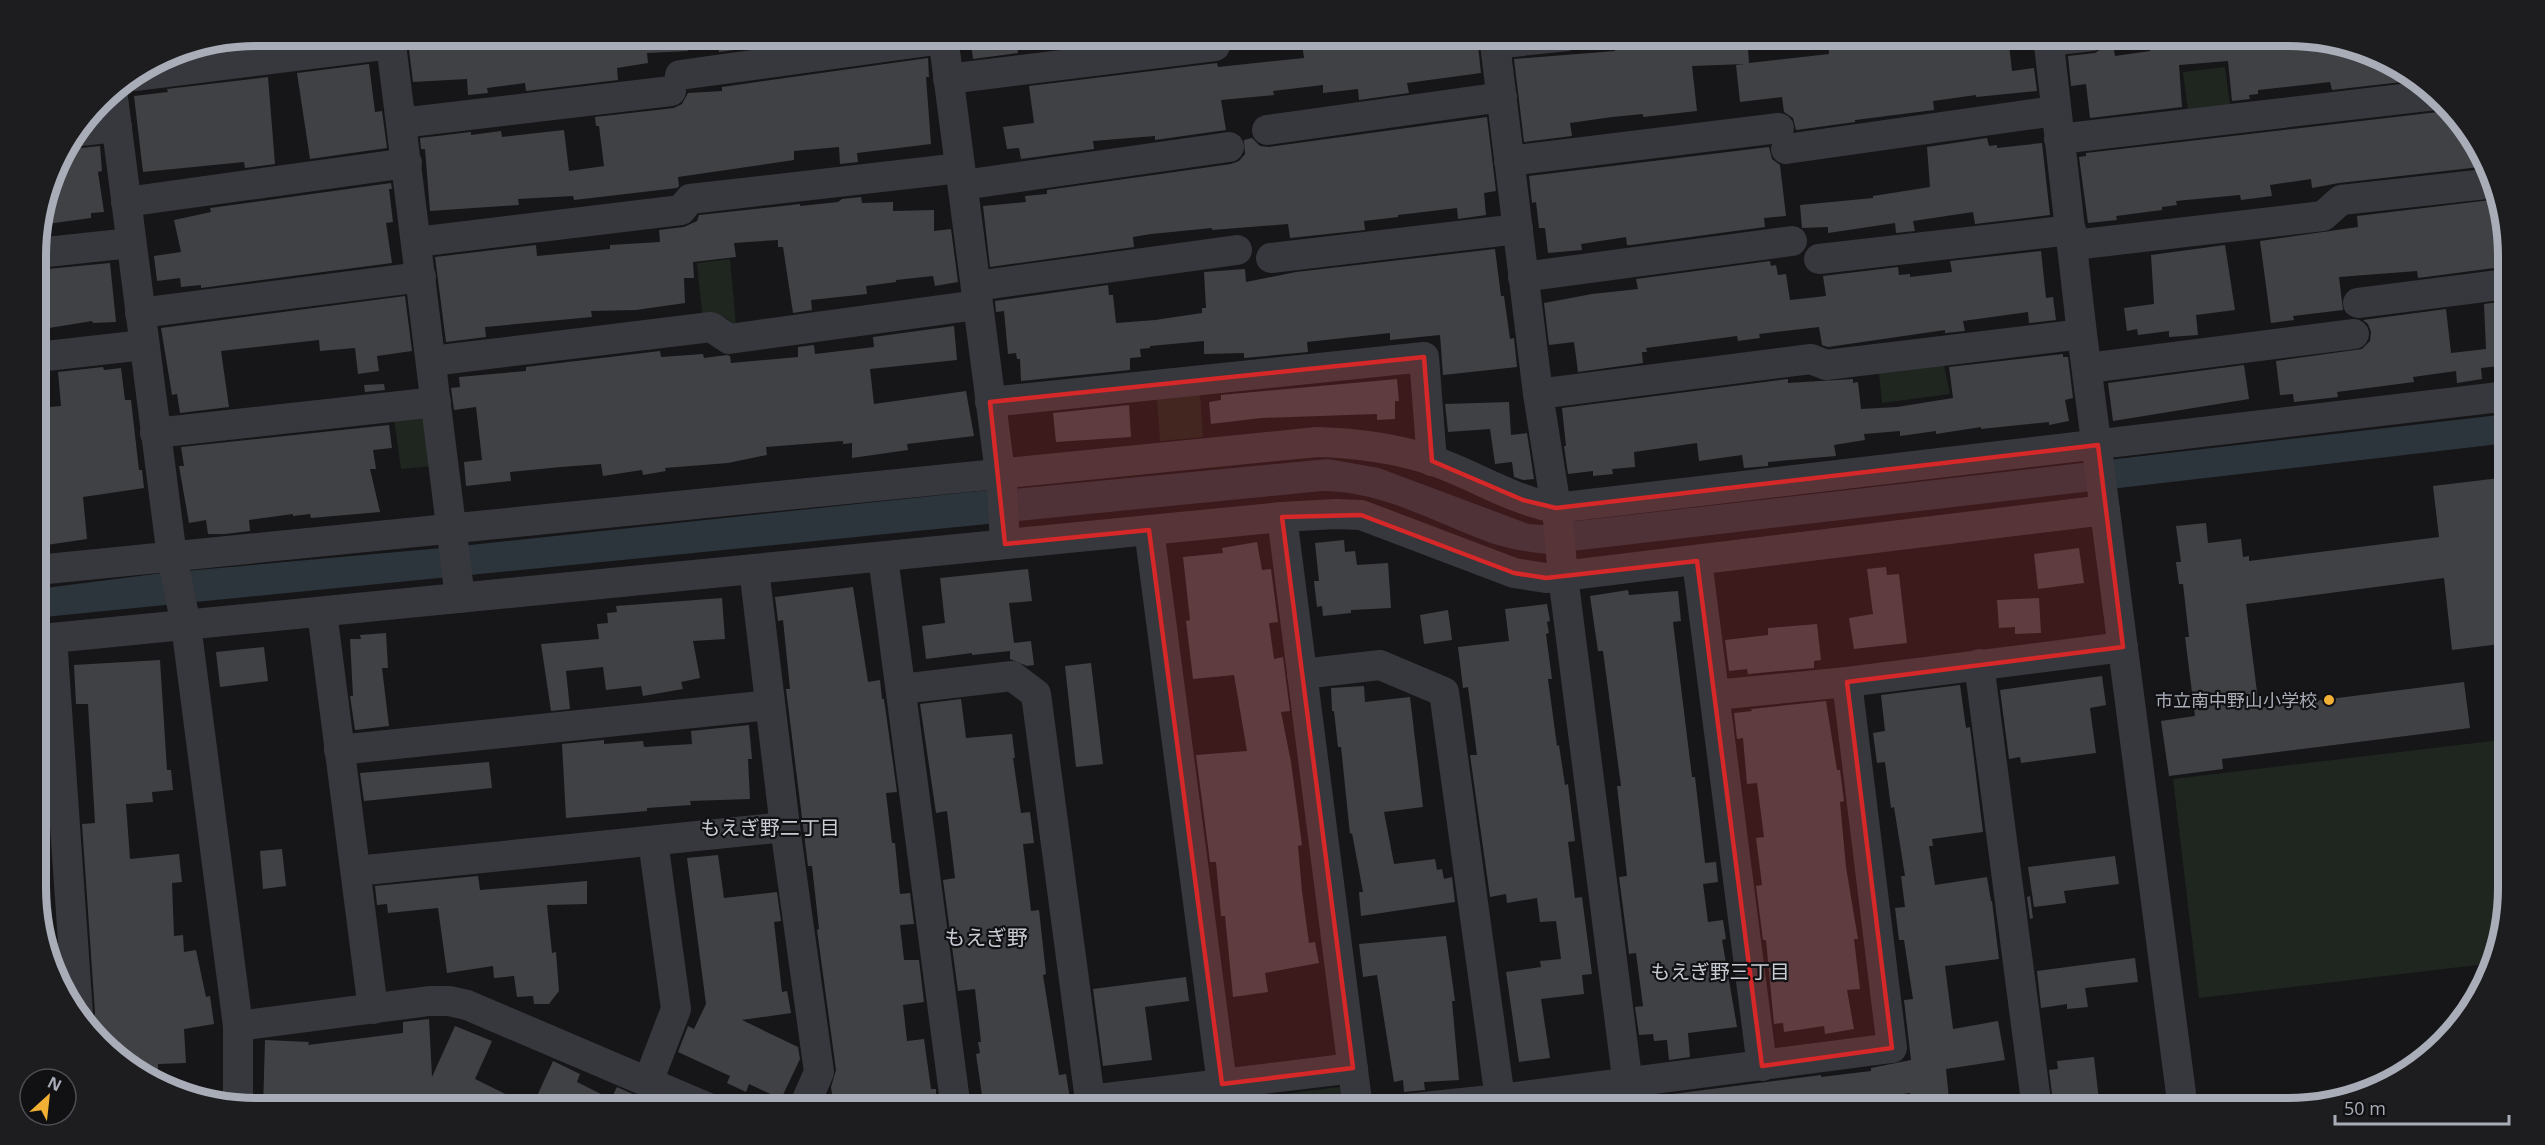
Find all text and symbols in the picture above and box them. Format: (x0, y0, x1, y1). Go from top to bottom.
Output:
place label: 市立南中野山小学校 (2155, 688, 2317, 712)
marker: 市立南中野山小学校 (2322, 693, 2336, 707)
district label: もえぎ野二丁目 (700, 814, 840, 841)
district label: もえぎ野 (944, 923, 1028, 951)
district label: もえぎ野三丁目 (1650, 958, 1790, 985)
north arrow (18, 1067, 78, 1127)
text: N (44, 1071, 66, 1096)
scale bar (2335, 1088, 2509, 1126)
text: 50 m (2344, 1096, 2386, 1120)

